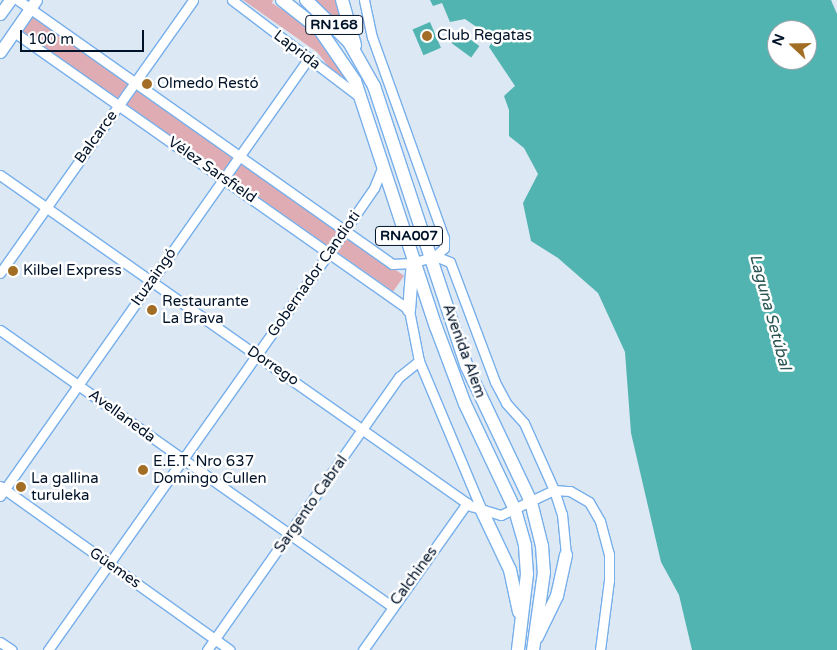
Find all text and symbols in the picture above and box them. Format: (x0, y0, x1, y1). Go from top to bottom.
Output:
road number: RN168 (304, 14, 364, 36)
scale bar (22, 20, 146, 52)
north arrow (767, 20, 817, 70)
street label: Laprida (270, 27, 324, 73)
place label: Club Regatas (437, 27, 532, 45)
text: 100 m (28, 30, 74, 48)
marker: Club Regatas (421, 30, 433, 42)
text: N (769, 32, 788, 48)
place label: Olmedo Restó (157, 75, 259, 93)
marker: Olmedo Restó (141, 78, 153, 90)
street label: Balcarce (71, 107, 121, 167)
street label: Vélez Sarsfield (164, 133, 260, 207)
street label: Gobernador Candioti (264, 208, 364, 340)
road number: RNA007 (374, 225, 444, 248)
street label: Ituzaingó (128, 245, 180, 309)
water label: Laguna Setúbal (745, 252, 795, 372)
place label: Kilbel Express (23, 262, 122, 280)
marker: Kilbel Express (7, 265, 19, 277)
place label: Restaurante La Brava (162, 292, 249, 327)
street label: Avenida Alem (439, 302, 489, 400)
marker: Restaurante La Brava (146, 304, 158, 316)
street label: Dorrego (244, 342, 302, 390)
street label: Avellaneda (85, 386, 159, 446)
place label: E.E.T. Nro 637 Domingo Cullen (153, 452, 267, 487)
street label: Sargento Cabral (271, 452, 351, 556)
marker: E.E.T. Nro 637 Domingo Cullen (137, 464, 149, 476)
place label: La gallina turuleka (31, 469, 99, 504)
marker: La gallina turuleka (15, 481, 27, 493)
street label: Calchines (387, 543, 441, 609)
street label: Güemes (86, 544, 144, 592)

